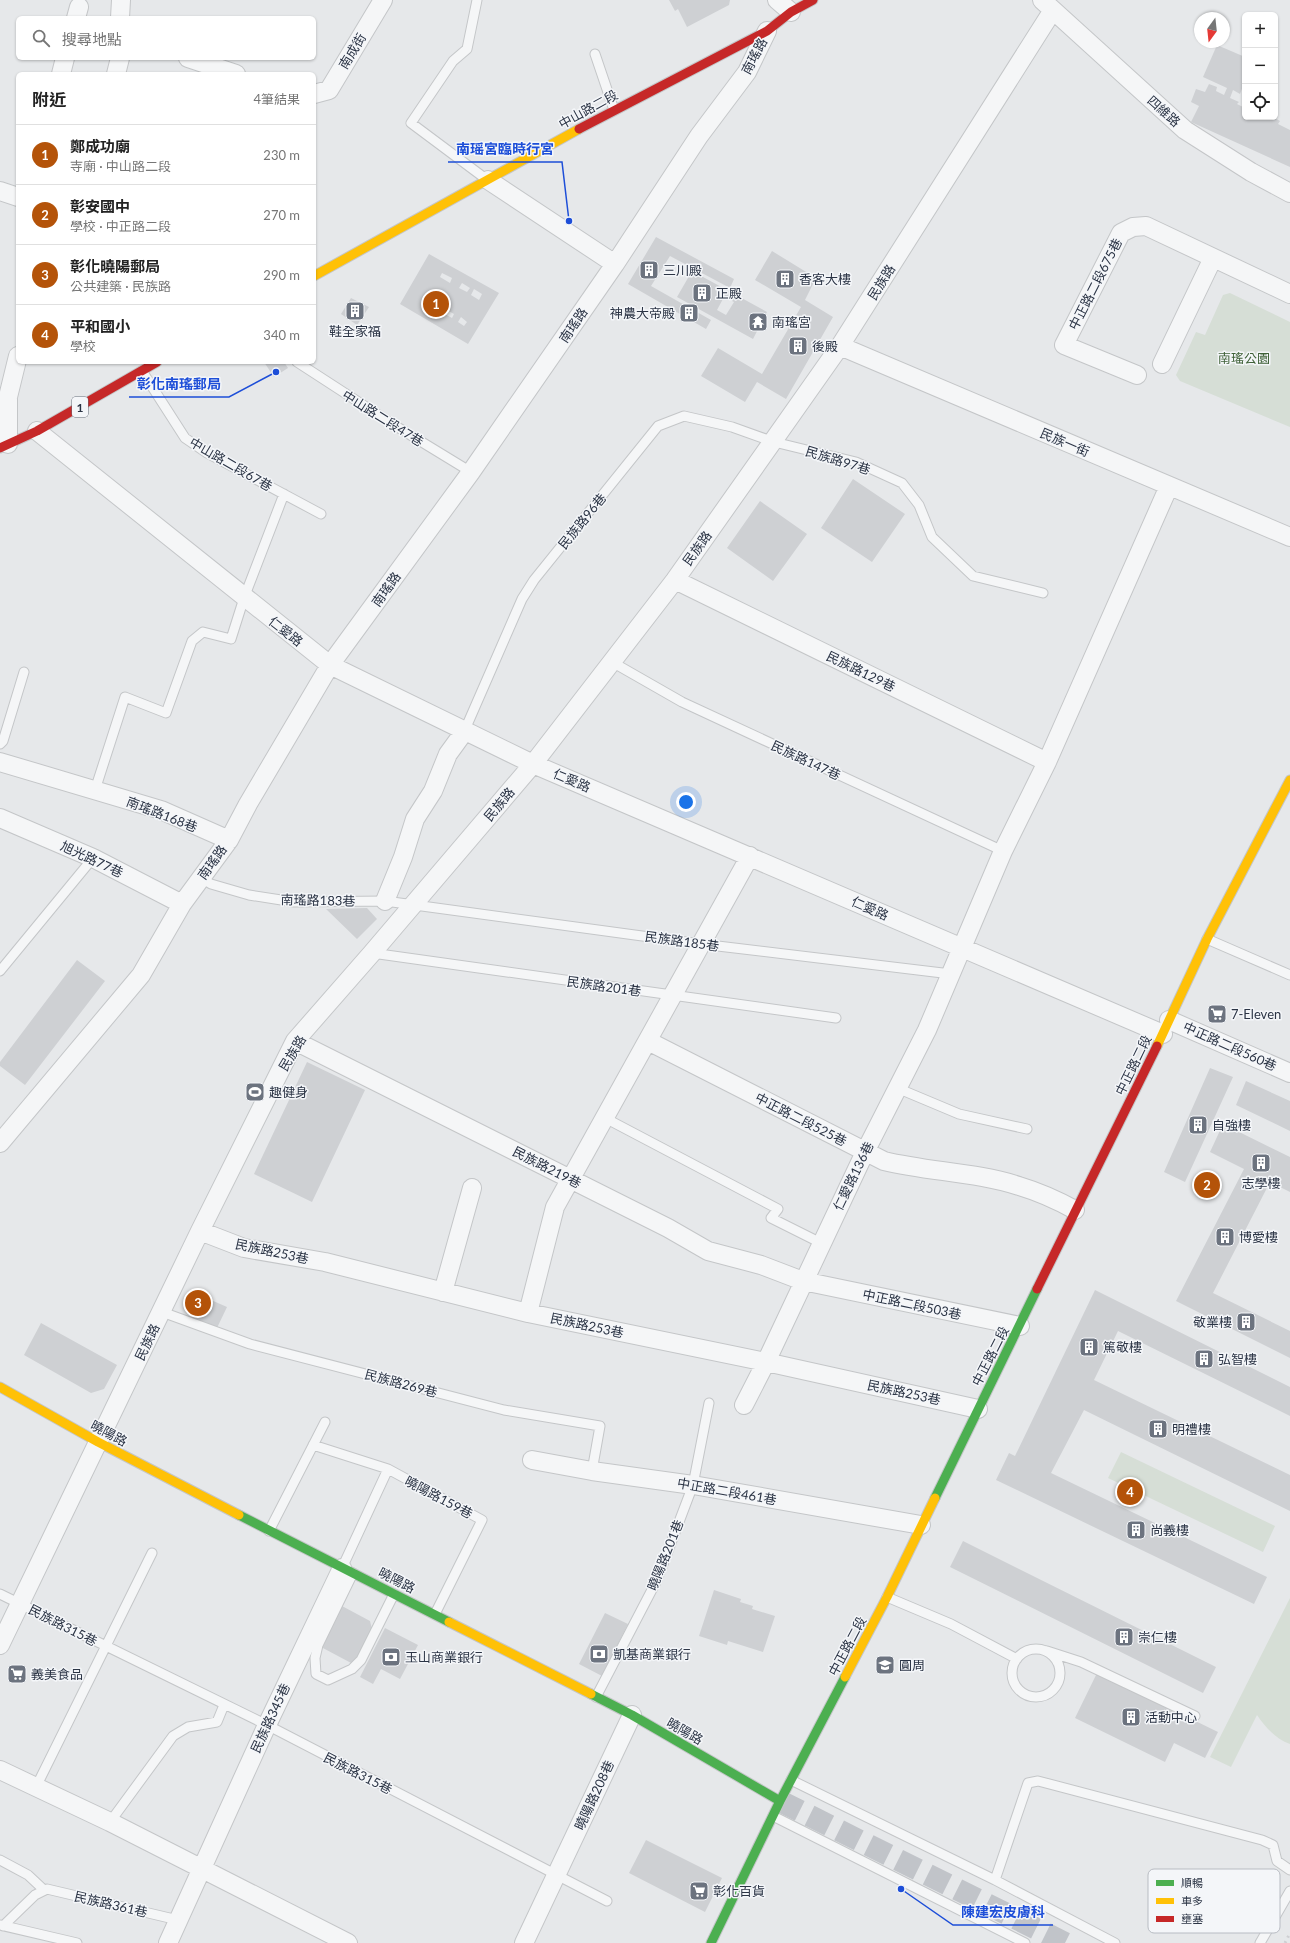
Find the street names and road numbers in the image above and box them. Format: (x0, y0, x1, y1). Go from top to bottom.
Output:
street label: 南成街 (335, 30, 369, 72)
street label: 南瑤路 (738, 35, 770, 77)
street label: 中山路二段 (556, 86, 620, 132)
street label: 四維路 (1144, 92, 1184, 130)
street label: 中正路二段675巷 (1065, 236, 1125, 332)
street label: 民族路 (864, 261, 898, 303)
street label: 南瑤路 (555, 304, 591, 346)
street label: 中山路二段47巷 (339, 387, 427, 449)
road number: 1 (72, 397, 88, 417)
street label: 民族一街 (1038, 424, 1092, 460)
street label: 中山路二段67巷 (187, 434, 275, 494)
street label: 民族路97巷 (804, 443, 872, 477)
street label: 民族路96巷 (555, 490, 609, 552)
street label: 民族路 (679, 528, 715, 568)
street label: 南瑤路 (368, 569, 404, 609)
street label: 仁愛路 (266, 613, 306, 649)
street label: 民族路129巷 (824, 647, 898, 695)
street label: 民族路147巷 (769, 737, 843, 783)
street label: 仁愛路 (551, 765, 593, 795)
street label: 民族路 (480, 784, 518, 824)
street label: 南瑤路168巷 (124, 793, 200, 835)
street label: 旭光路77巷 (58, 838, 126, 880)
street label: 南瑤路 (194, 842, 230, 882)
street label: 南瑤路183巷 (281, 891, 355, 909)
street label: 仁愛路 (849, 893, 891, 923)
street label: 民族路185巷 (644, 928, 720, 954)
street label: 民族路201巷 (566, 973, 642, 999)
street label: 中正路二段560巷 (1181, 1018, 1279, 1074)
street label: 民族路 (275, 1032, 309, 1074)
street label: 中正路二段 (1112, 1032, 1154, 1098)
street label: 中正路二段525巷 (753, 1089, 849, 1149)
street label: 仁愛路136巷 (829, 1139, 877, 1213)
street label: 民族路219巷 (510, 1143, 584, 1191)
street label: 民族路253巷 (234, 1235, 310, 1267)
street label: 中正路二段503巷 (861, 1286, 963, 1322)
street label: 民族路253巷 (549, 1309, 625, 1341)
street label: 民族路 (131, 1321, 163, 1363)
street label: 中正路二段 (968, 1323, 1012, 1389)
street label: 民族路269巷 (363, 1366, 439, 1400)
street label: 民族路253巷 (866, 1376, 942, 1408)
street label: 曉陽路 (88, 1417, 130, 1449)
street label: 曉陽路159巷 (402, 1472, 476, 1522)
street label: 中正路二段461巷 (676, 1474, 778, 1508)
street label: 曉陽路201巷 (644, 1517, 686, 1593)
street label: 曉陽路 (376, 1564, 418, 1596)
street label: 民族路315巷 (26, 1601, 100, 1649)
street label: 中正路二段 (825, 1614, 869, 1678)
street label: 民族路345巷 (247, 1681, 293, 1755)
street label: 曉陽路 (664, 1714, 706, 1748)
street label: 民族路315巷 (321, 1749, 395, 1797)
street label: 曉陽路208巷 (571, 1758, 617, 1832)
street label: 民族路361巷 (73, 1888, 149, 1920)

